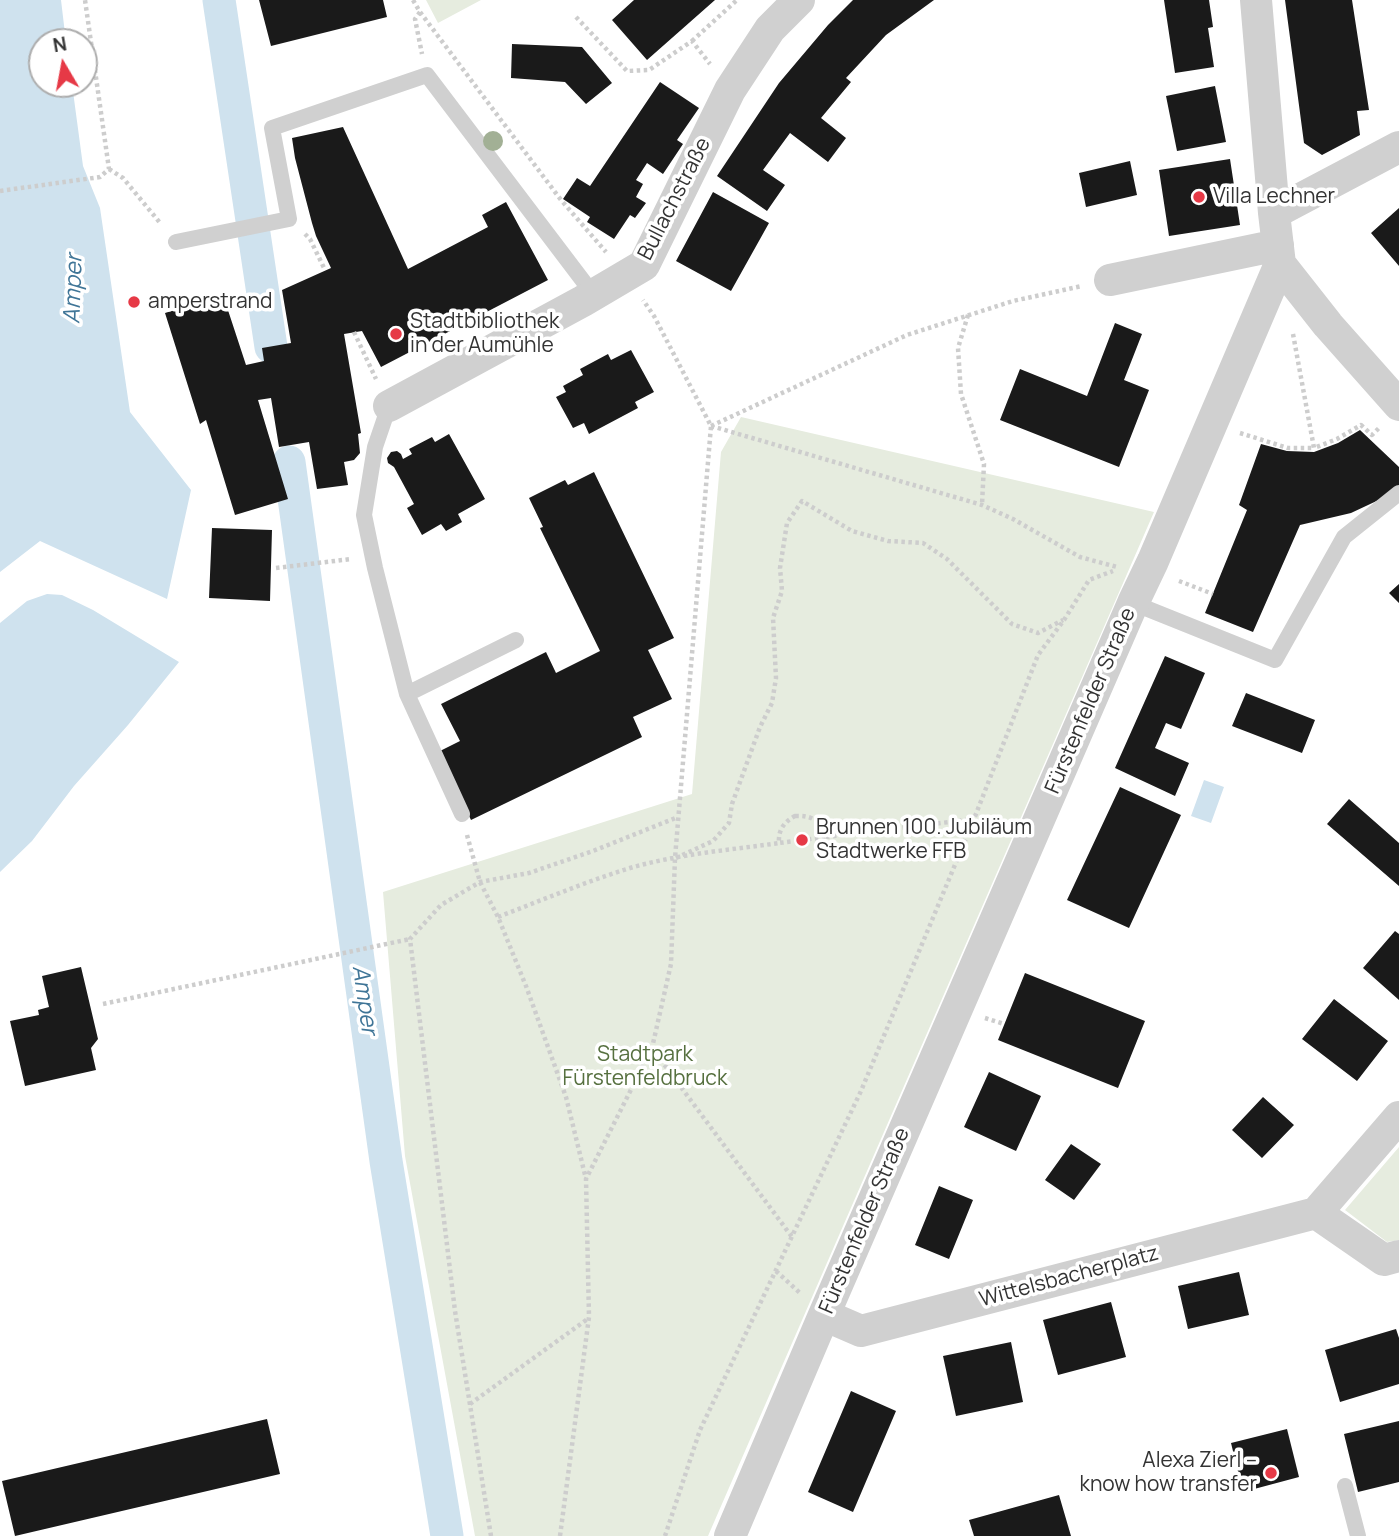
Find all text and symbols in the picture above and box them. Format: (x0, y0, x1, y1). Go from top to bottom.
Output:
north arrow (28, 28, 98, 98)
text: N (51, 30, 69, 58)
street label: Bullachstraße (633, 134, 717, 264)
place label: Villa Lechner (1213, 184, 1335, 210)
marker: Villa Lechner (1191, 189, 1207, 205)
water label: Amper (59, 254, 89, 324)
place label: amperstrand (148, 289, 272, 315)
marker: amperstrand (126, 294, 142, 310)
place label: Stadtbibliothek in der Aumühle (410, 309, 559, 359)
marker: Stadtbibliothek in der Aumühle (388, 326, 404, 342)
street label: Fürstenfelder Straße (1040, 604, 1142, 798)
place label: Brunnen 100. Jubiläum Stadtwerke FFB (816, 815, 1032, 865)
marker: Brunnen 100. Jubiläum Stadtwerke FFB (794, 832, 810, 848)
water label: Amper (346, 964, 382, 1036)
park label: Stadtpark Fürstenfeldbruck (563, 1042, 727, 1092)
street label: Fürstenfelder Straße (814, 1124, 916, 1318)
street label: Wittelsbacherplatz (977, 1241, 1161, 1313)
place label: Alexa Zierl – know how transfer (1079, 1448, 1257, 1498)
marker: Alexa Zierl – know how transfer (1263, 1465, 1279, 1481)

